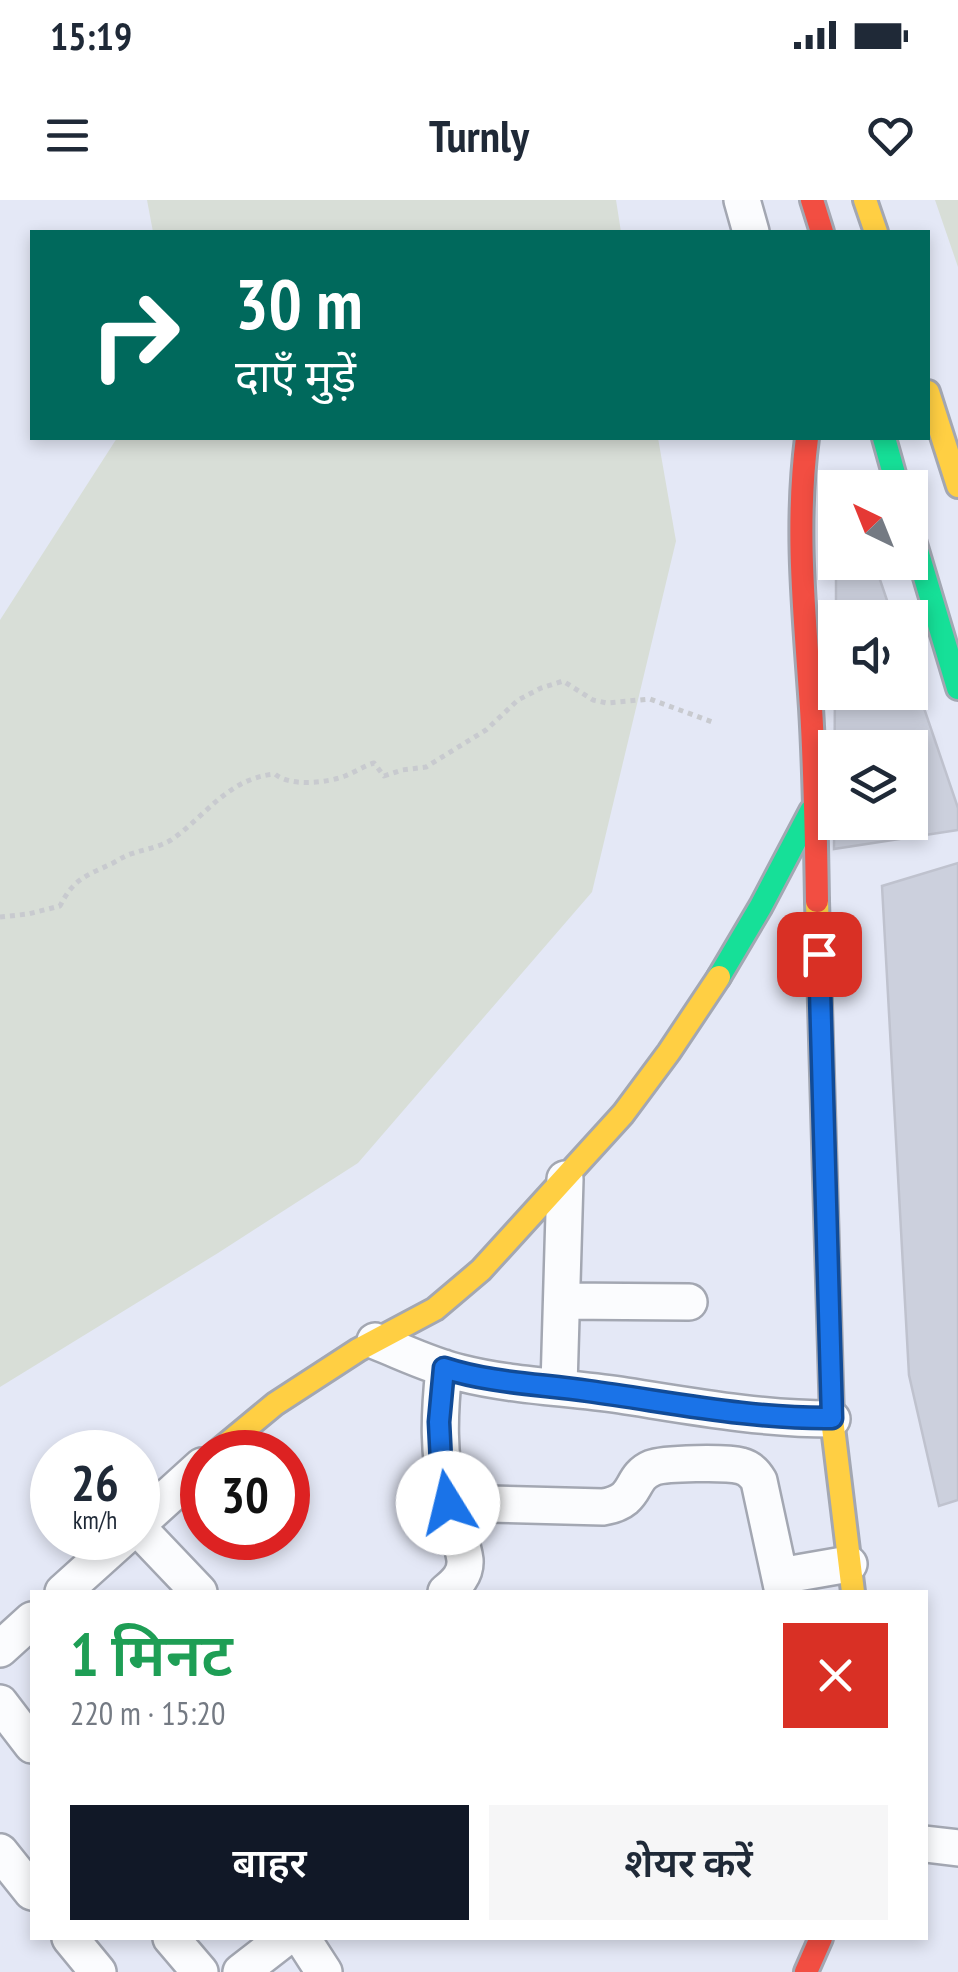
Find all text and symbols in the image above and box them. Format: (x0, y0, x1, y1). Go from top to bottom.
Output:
text: 15:19 (50, 11, 132, 60)
text: Turnly (429, 106, 529, 164)
icon: menu (40, 108, 95, 163)
icon: heart (863, 108, 918, 163)
text: 30 m (235, 258, 363, 348)
icon: right (70, 270, 200, 400)
text: दाएँ मुड़ें (235, 346, 356, 404)
north arrow (818, 470, 928, 580)
map controls (818, 470, 928, 840)
button: sound (818, 600, 928, 710)
button: layers (818, 730, 928, 840)
pin (777, 912, 862, 997)
icon: arrive (792, 927, 847, 982)
speed limit sign: 30 (180, 1430, 310, 1560)
text: 26 (71, 1450, 119, 1515)
position arrow (396, 1451, 500, 1555)
text: km/h (73, 1504, 117, 1536)
text: 1 मिनट (70, 1615, 233, 1693)
button: close (783, 1623, 888, 1728)
text: 220 m · 15:20 (70, 1692, 225, 1734)
button: बाहर (70, 1805, 469, 1920)
button: शेयर करें (489, 1805, 888, 1920)

